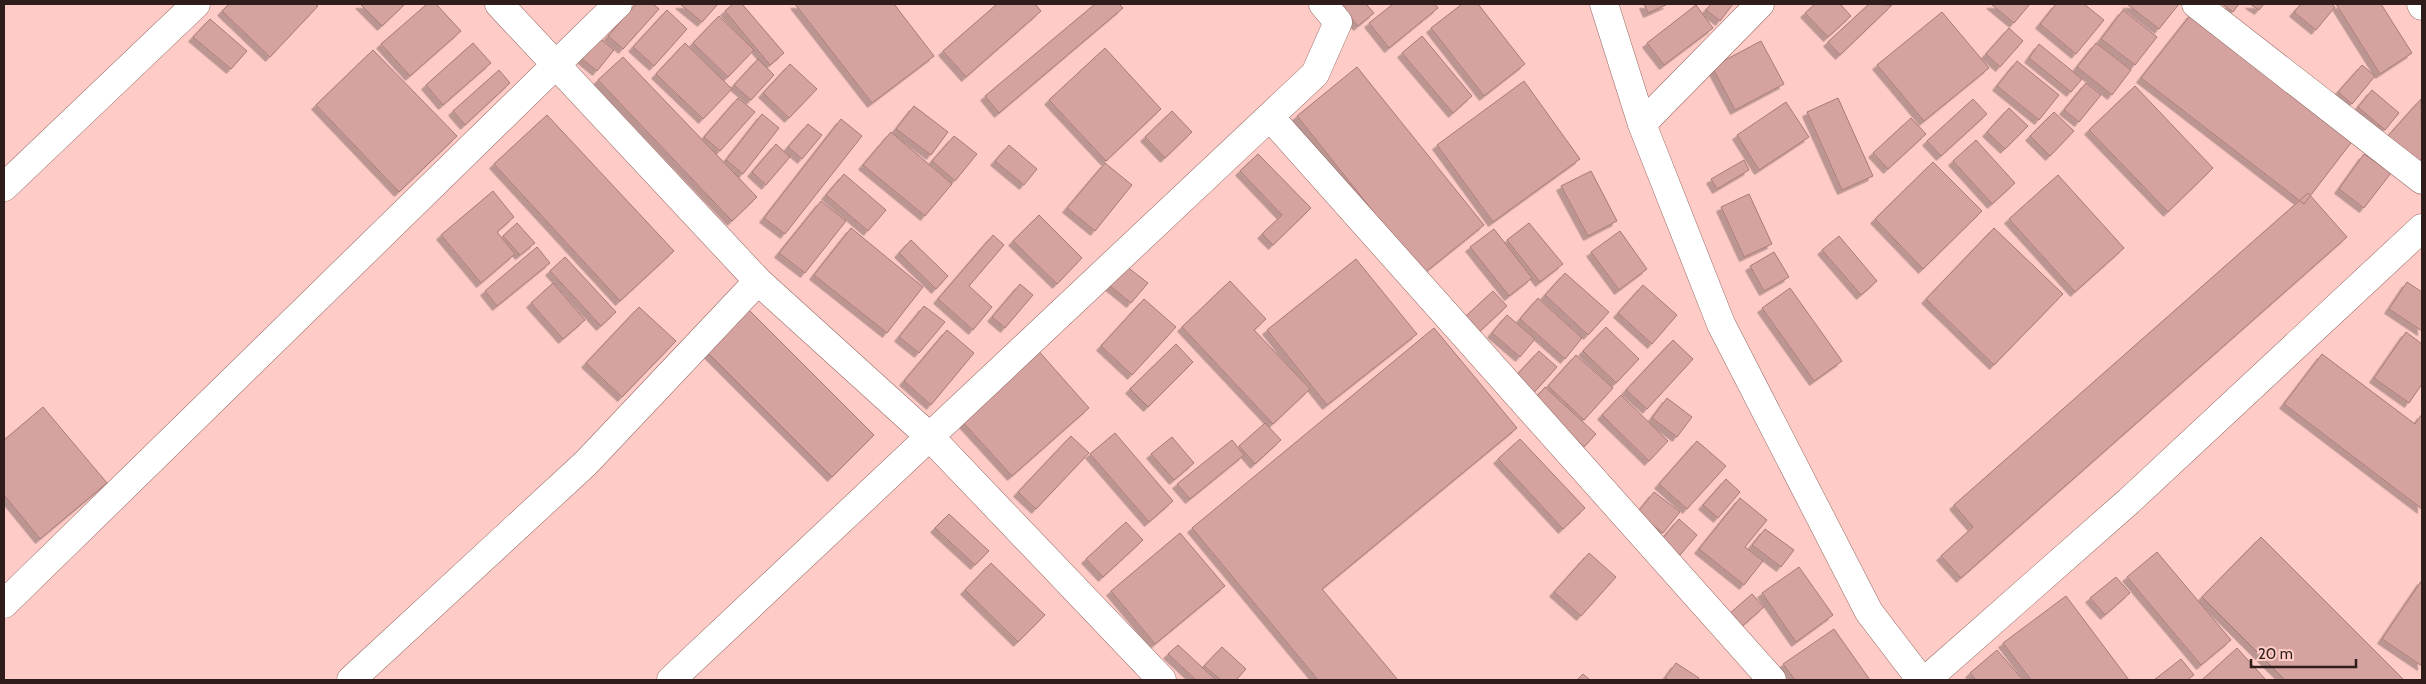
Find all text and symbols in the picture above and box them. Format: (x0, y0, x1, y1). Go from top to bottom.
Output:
scale bar (2251, 636, 2356, 668)
text: 20 m (2258, 645, 2293, 663)

